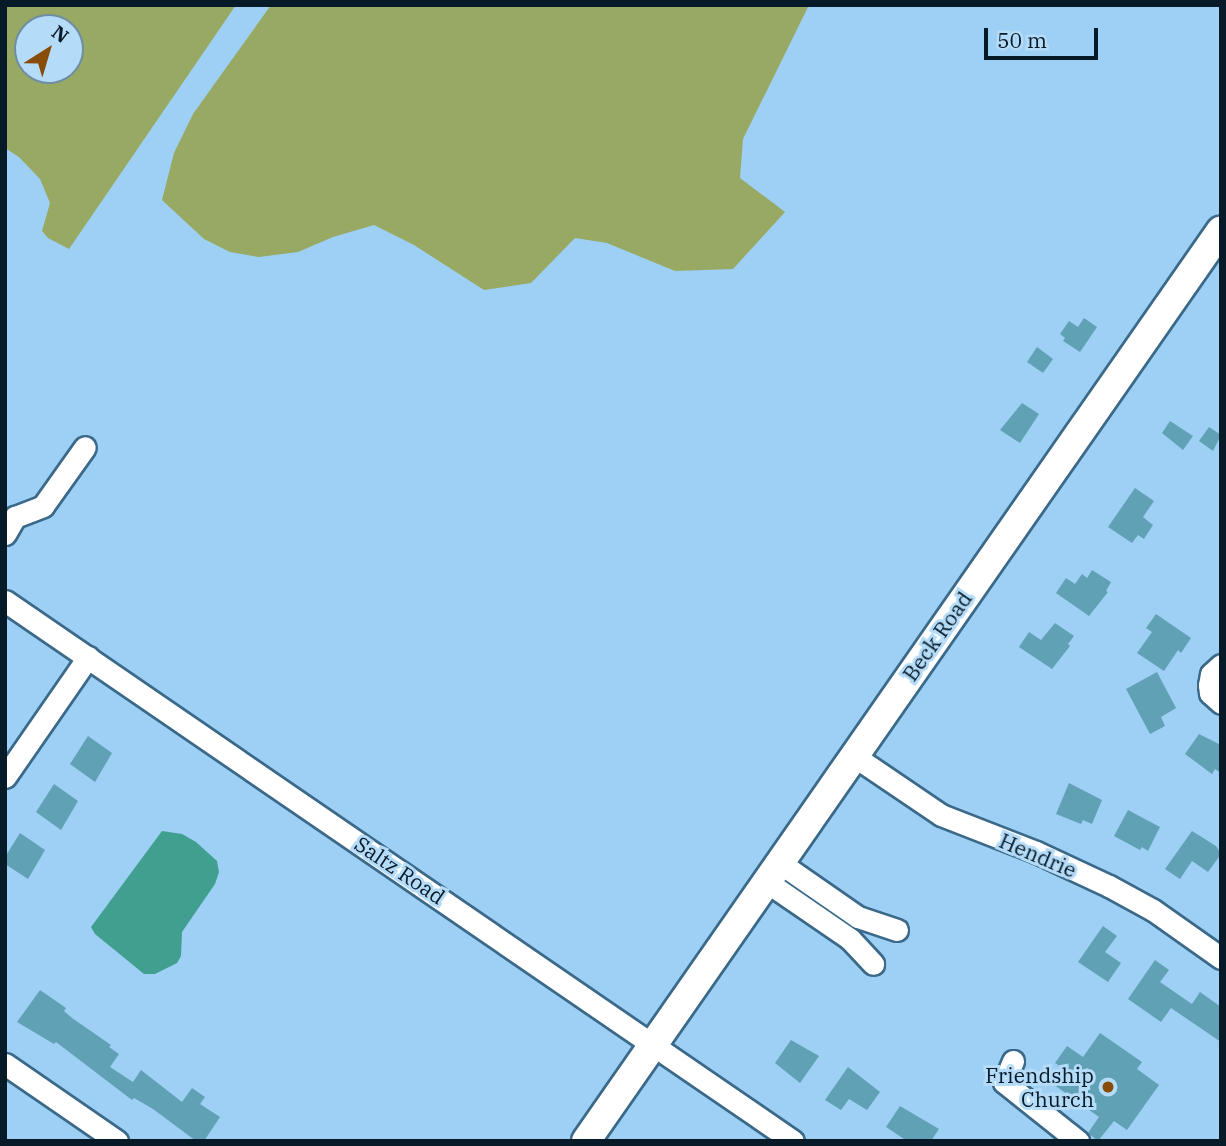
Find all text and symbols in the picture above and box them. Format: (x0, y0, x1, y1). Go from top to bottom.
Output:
north arrow (14, 14, 84, 84)
scale bar (988, 14, 1102, 58)
text: N (47, 20, 74, 48)
text: 50 m (997, 26, 1047, 54)
street label: Beck Road (897, 586, 977, 686)
street label: Hendrie (996, 828, 1080, 882)
street label: Saltz Road (350, 831, 450, 909)
place label: Friendship Church (985, 1062, 1094, 1112)
marker: Friendship Church (1100, 1079, 1116, 1095)

